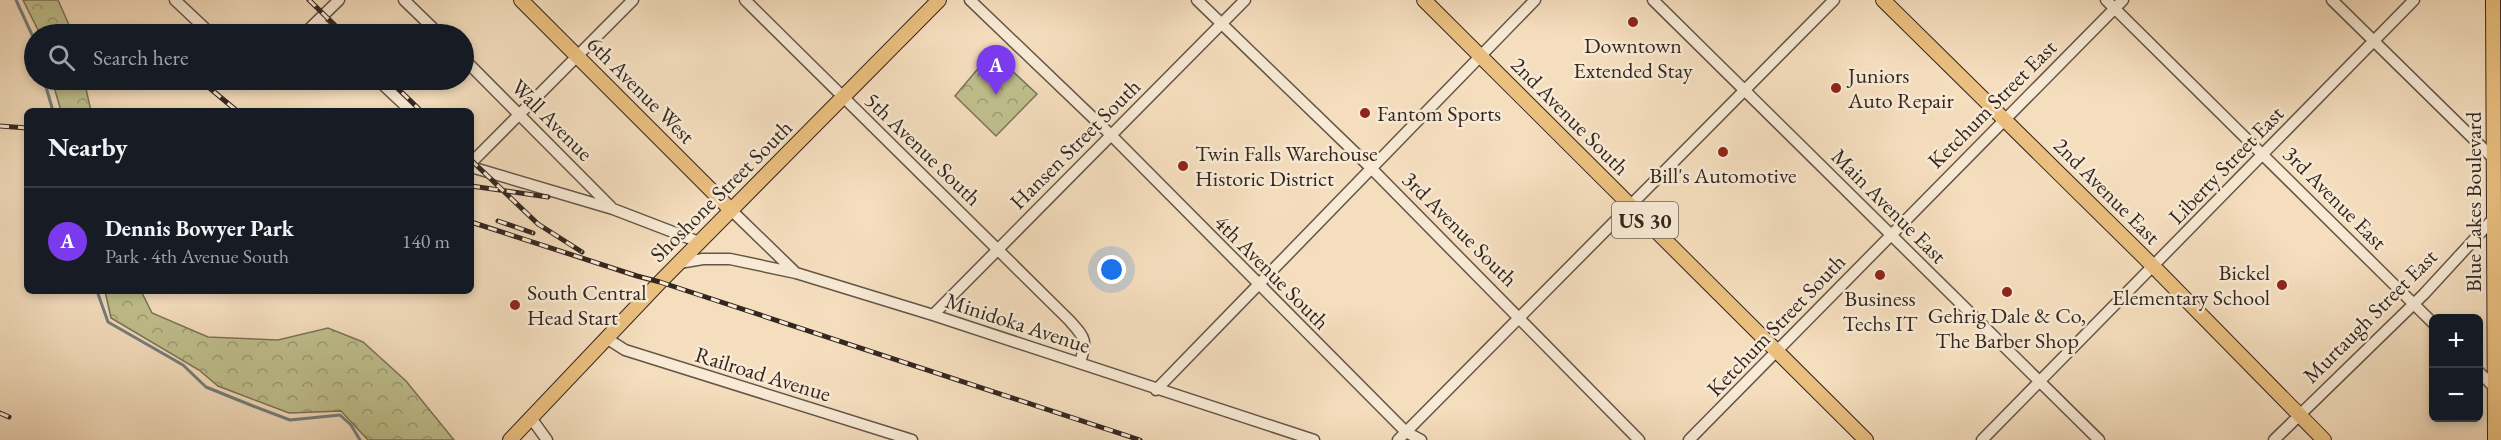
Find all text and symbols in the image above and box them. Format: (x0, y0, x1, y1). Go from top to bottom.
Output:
marker: Downtown Extended Stay (1626, 15, 1640, 29)
search box (24, 24, 474, 90)
street label: 6th Avenue West (581, 30, 701, 150)
place label: Downtown Extended Stay (1573, 31, 1693, 85)
street label: Ketchum Street East (1921, 33, 2063, 175)
icon: search (45, 41, 78, 74)
text: Search here (93, 43, 188, 72)
pin: A (976, 46, 1016, 95)
street label: 2nd Avenue South (1505, 51, 1635, 181)
place label: Juniors Auto Repair (1846, 61, 1954, 115)
street label: Hansen Street South (1003, 72, 1147, 216)
street label: Wall Avenue (505, 73, 600, 168)
marker: Juniors Auto Repair (1829, 81, 1843, 95)
street label: 5th Avenue South (858, 86, 988, 212)
place label: Fantom Sports (1377, 99, 1501, 128)
street label: Liberty Street East (2162, 100, 2290, 230)
marker: Fantom Sports (1358, 106, 1372, 120)
street label: Blue Lakes Boulevard (2459, 111, 2488, 292)
street label: Shoshone Street South (644, 114, 798, 268)
text: Nearby (48, 130, 128, 164)
street label: 2nd Avenue East (2047, 131, 2167, 251)
place label: Twin Falls Warehouse Historic District (1195, 139, 1378, 193)
street label: 3rd Avenue East (2277, 140, 2393, 256)
street label: Main Avenue East (1825, 142, 1953, 270)
marker: Bill's Automotive (1716, 145, 1730, 159)
marker: Twin Falls Warehouse Historic District (1176, 159, 1190, 173)
place label: Bill's Automotive (1649, 161, 1797, 190)
street label: 3rd Avenue South (1396, 165, 1524, 293)
road number: US 30 (1612, 202, 1678, 238)
street label: 4th Avenue South (1208, 208, 1336, 336)
text: Dennis Bowyer Park (105, 214, 294, 243)
text: A (60, 228, 75, 254)
text: 140 m (402, 228, 450, 254)
street label: Murtaugh Street East (2297, 242, 2444, 389)
text: Park · 4th Avenue South (105, 243, 289, 269)
street label: Ketchum Street South (1700, 247, 1852, 403)
your location (1097, 255, 1126, 284)
place label: Bickel Elementary School (2112, 258, 2270, 312)
marker: Business Techs IT (1873, 268, 1887, 282)
place label: South Central Head Start (527, 278, 646, 332)
marker: Bickel Elementary School (2275, 278, 2289, 292)
place label: Business Techs IT (1843, 284, 1918, 338)
marker: Gehrig Dale & Co, The Barber Shop (2000, 285, 2014, 299)
street label: Minidoka Avenue (942, 286, 1094, 360)
marker: South Central Head Start (508, 298, 522, 312)
place label: Gehrig Dale & Co, The Barber Shop (1928, 301, 2086, 355)
map controls (2429, 314, 2483, 422)
button: + (2429, 314, 2483, 368)
street label: Railroad Avenue (692, 340, 835, 409)
button: − (2429, 368, 2483, 422)

